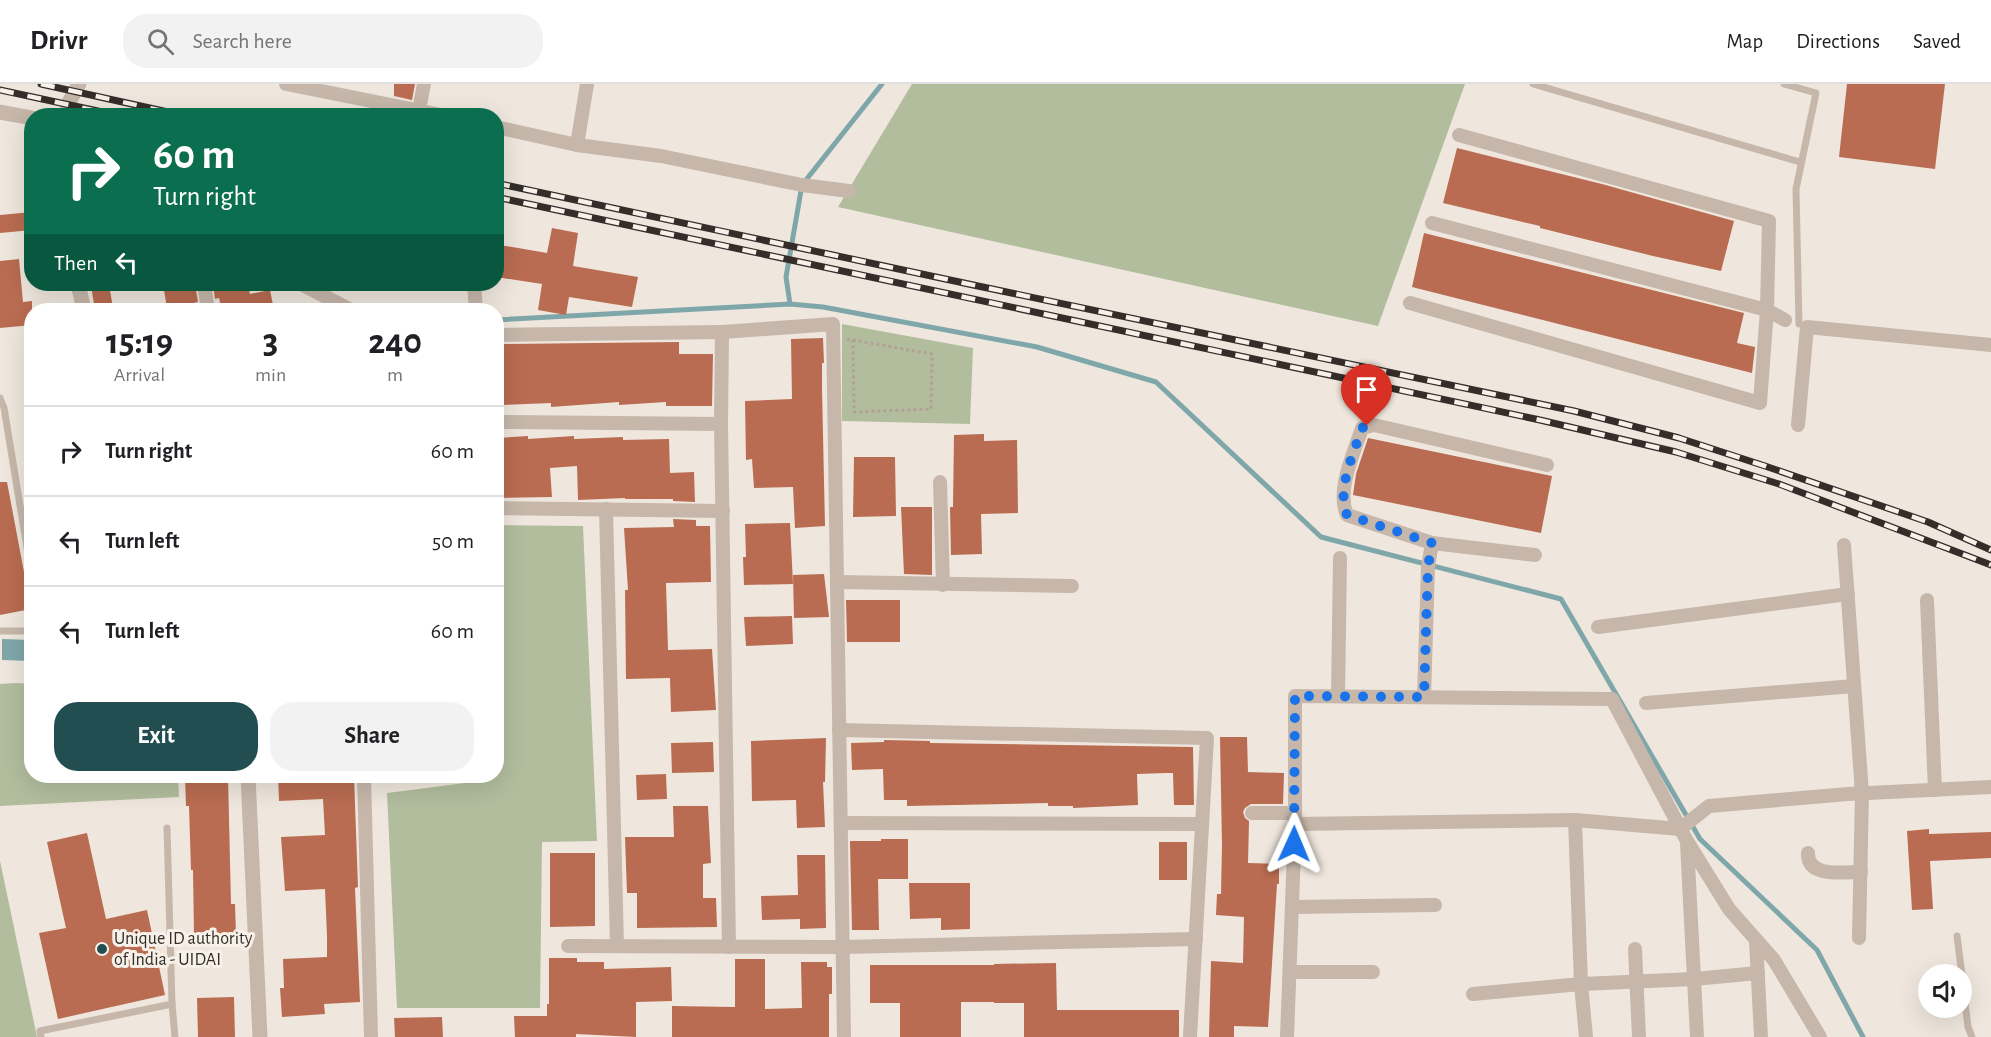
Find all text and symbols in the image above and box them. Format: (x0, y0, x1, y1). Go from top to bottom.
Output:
search box (123, 14, 543, 68)
icon: search (144, 25, 177, 58)
text: Drivr (30, 27, 87, 55)
text: Search here (192, 30, 292, 52)
text: Map (1727, 31, 1763, 52)
text: Directions (1796, 31, 1880, 52)
text: Saved (1913, 31, 1961, 52)
icon: right (54, 132, 132, 210)
text: 60 m (153, 134, 235, 176)
text: Turn right (153, 183, 256, 210)
icon: left (110, 246, 143, 279)
text: Then (54, 252, 98, 274)
text: 15:19 (106, 324, 173, 360)
text: 3 (263, 324, 278, 360)
text: 240 (368, 324, 422, 360)
pin (1341, 364, 1392, 426)
text: Arrival (114, 365, 165, 385)
text: min (255, 365, 286, 385)
text: m (387, 365, 403, 385)
icon: arrive (1350, 373, 1383, 406)
icon: right (54, 435, 87, 468)
text: Turn right (105, 440, 192, 462)
text: 60 m (431, 440, 474, 462)
icon: left (54, 525, 87, 558)
text: Turn left (105, 530, 179, 552)
text: 50 m (432, 530, 474, 552)
icon: left (54, 615, 87, 648)
text: Turn left (105, 620, 179, 642)
text: 60 m (431, 620, 474, 642)
button: Exit (54, 702, 258, 771)
button: Share (270, 702, 474, 771)
position arrow (1262, 812, 1326, 876)
place label: Unique ID authority of India - UIDAI (114, 930, 253, 969)
marker: Unique ID authority of India - UIDAI (95, 942, 109, 956)
map controls (1918, 964, 1972, 1018)
button: sound (1918, 964, 1972, 1018)

